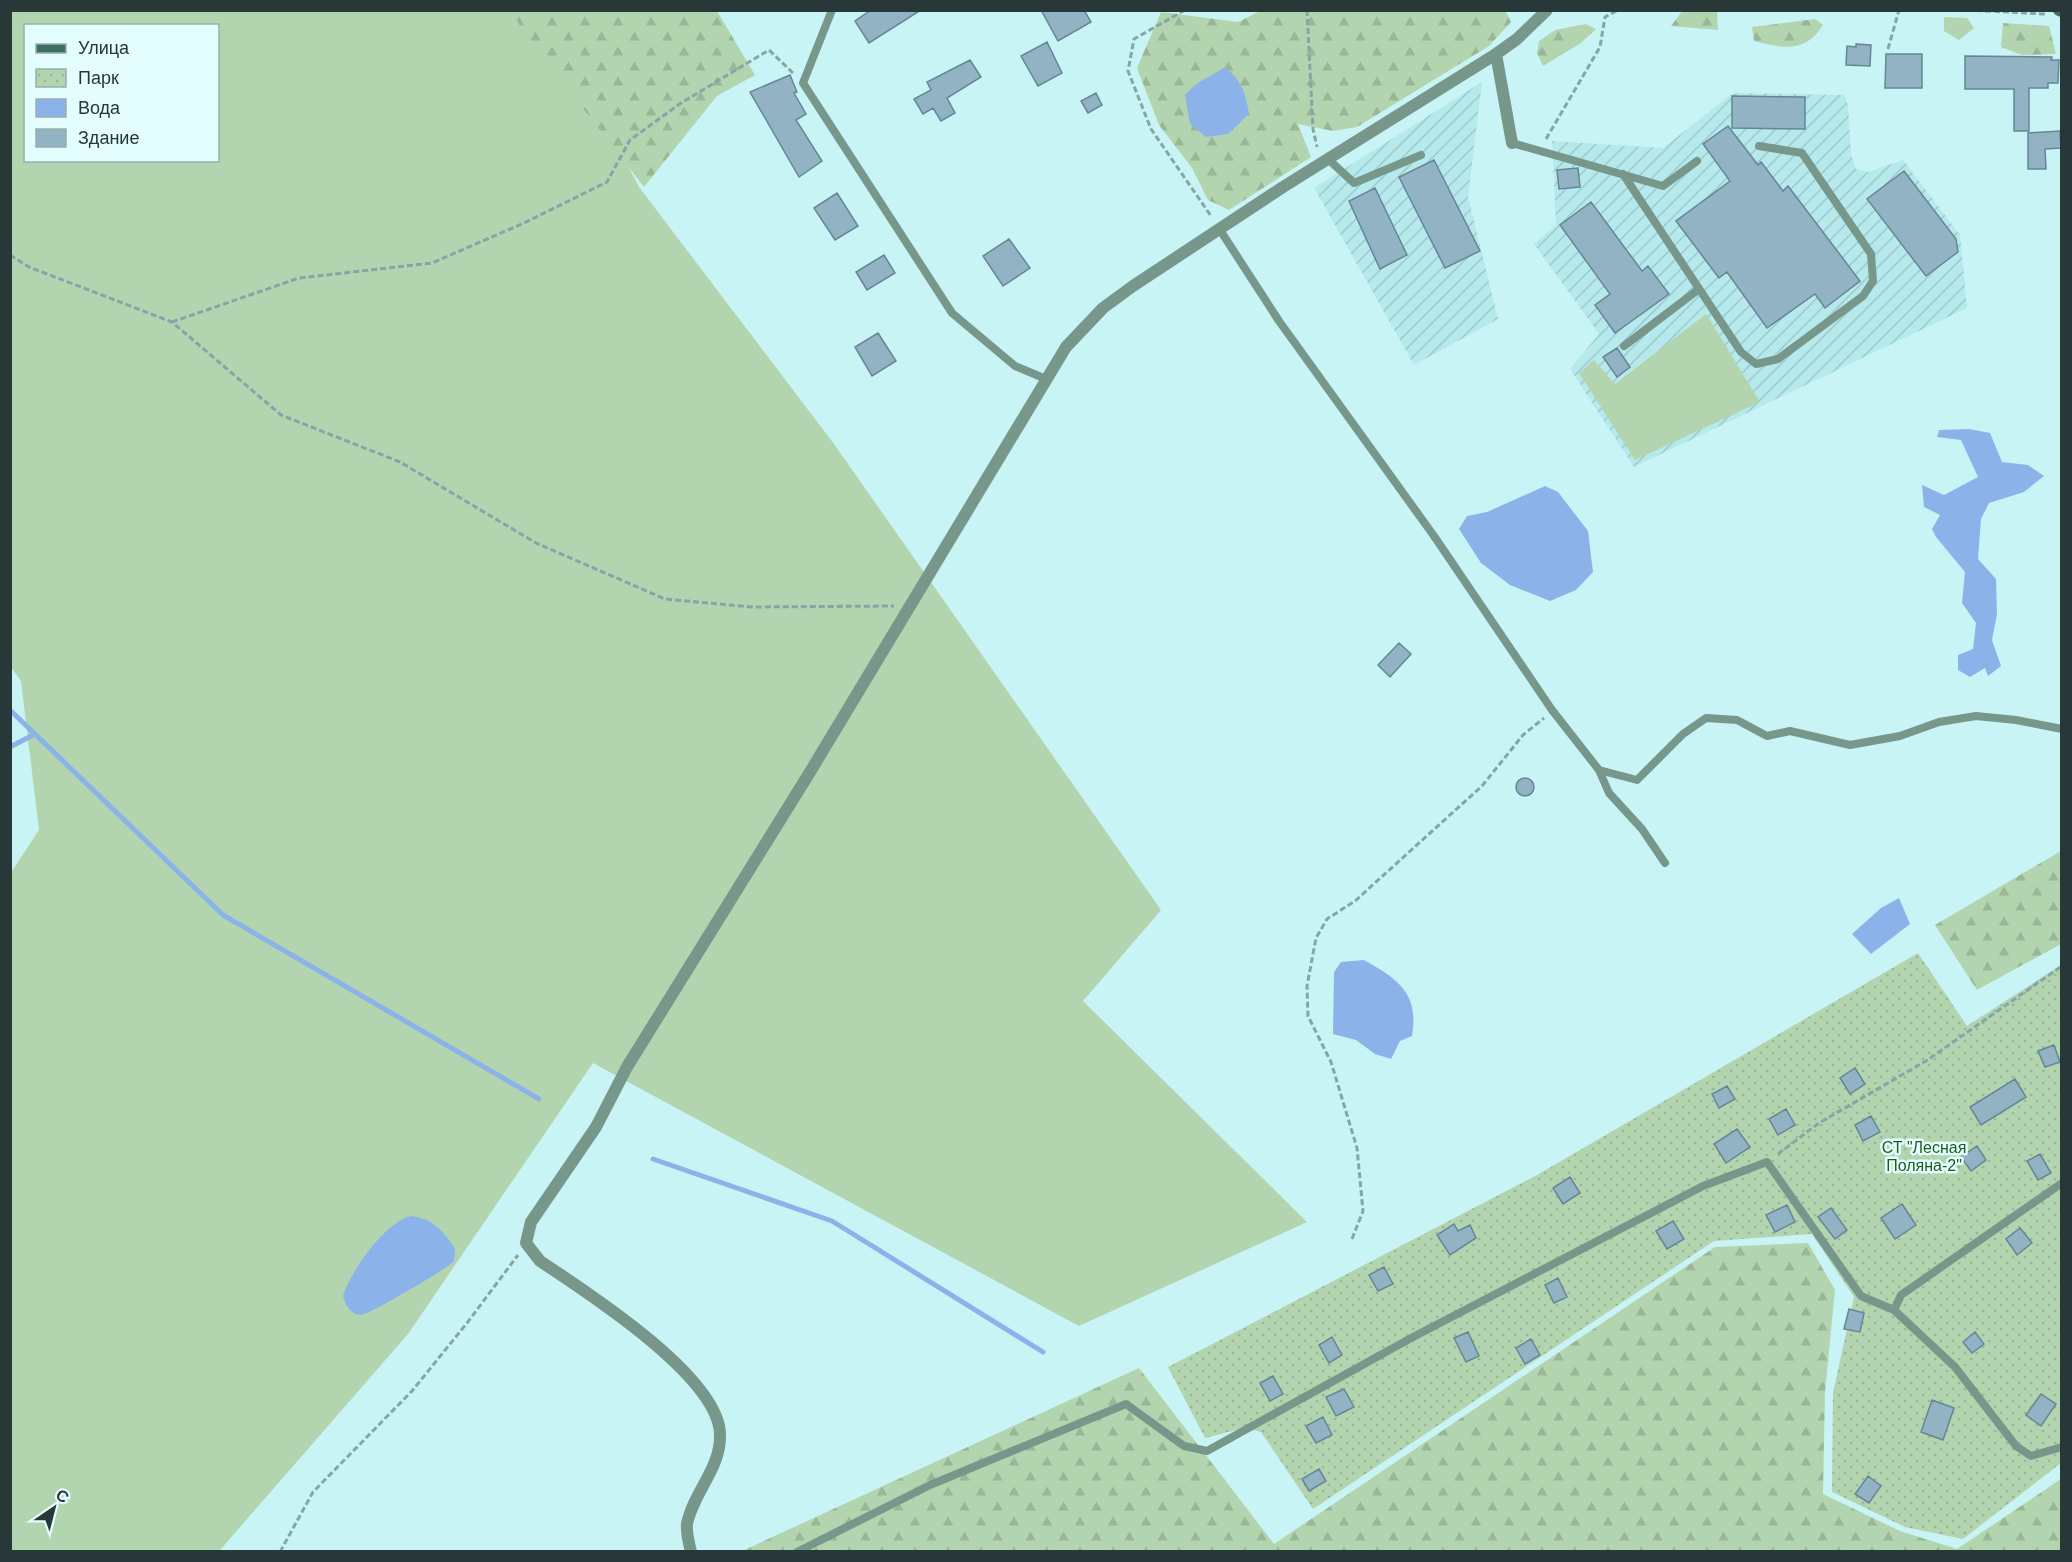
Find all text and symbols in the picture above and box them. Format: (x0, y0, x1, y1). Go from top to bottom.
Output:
legend (24, 24, 219, 162)
text: Улица (78, 38, 130, 58)
text: Парк (78, 68, 119, 88)
text: Вода (78, 98, 121, 118)
text: Здание (78, 128, 139, 148)
park label: СТ "Лесная Поляна-2" (1882, 1139, 1966, 1174)
north arrow (24, 1478, 84, 1538)
text: С (53, 1486, 72, 1507)

